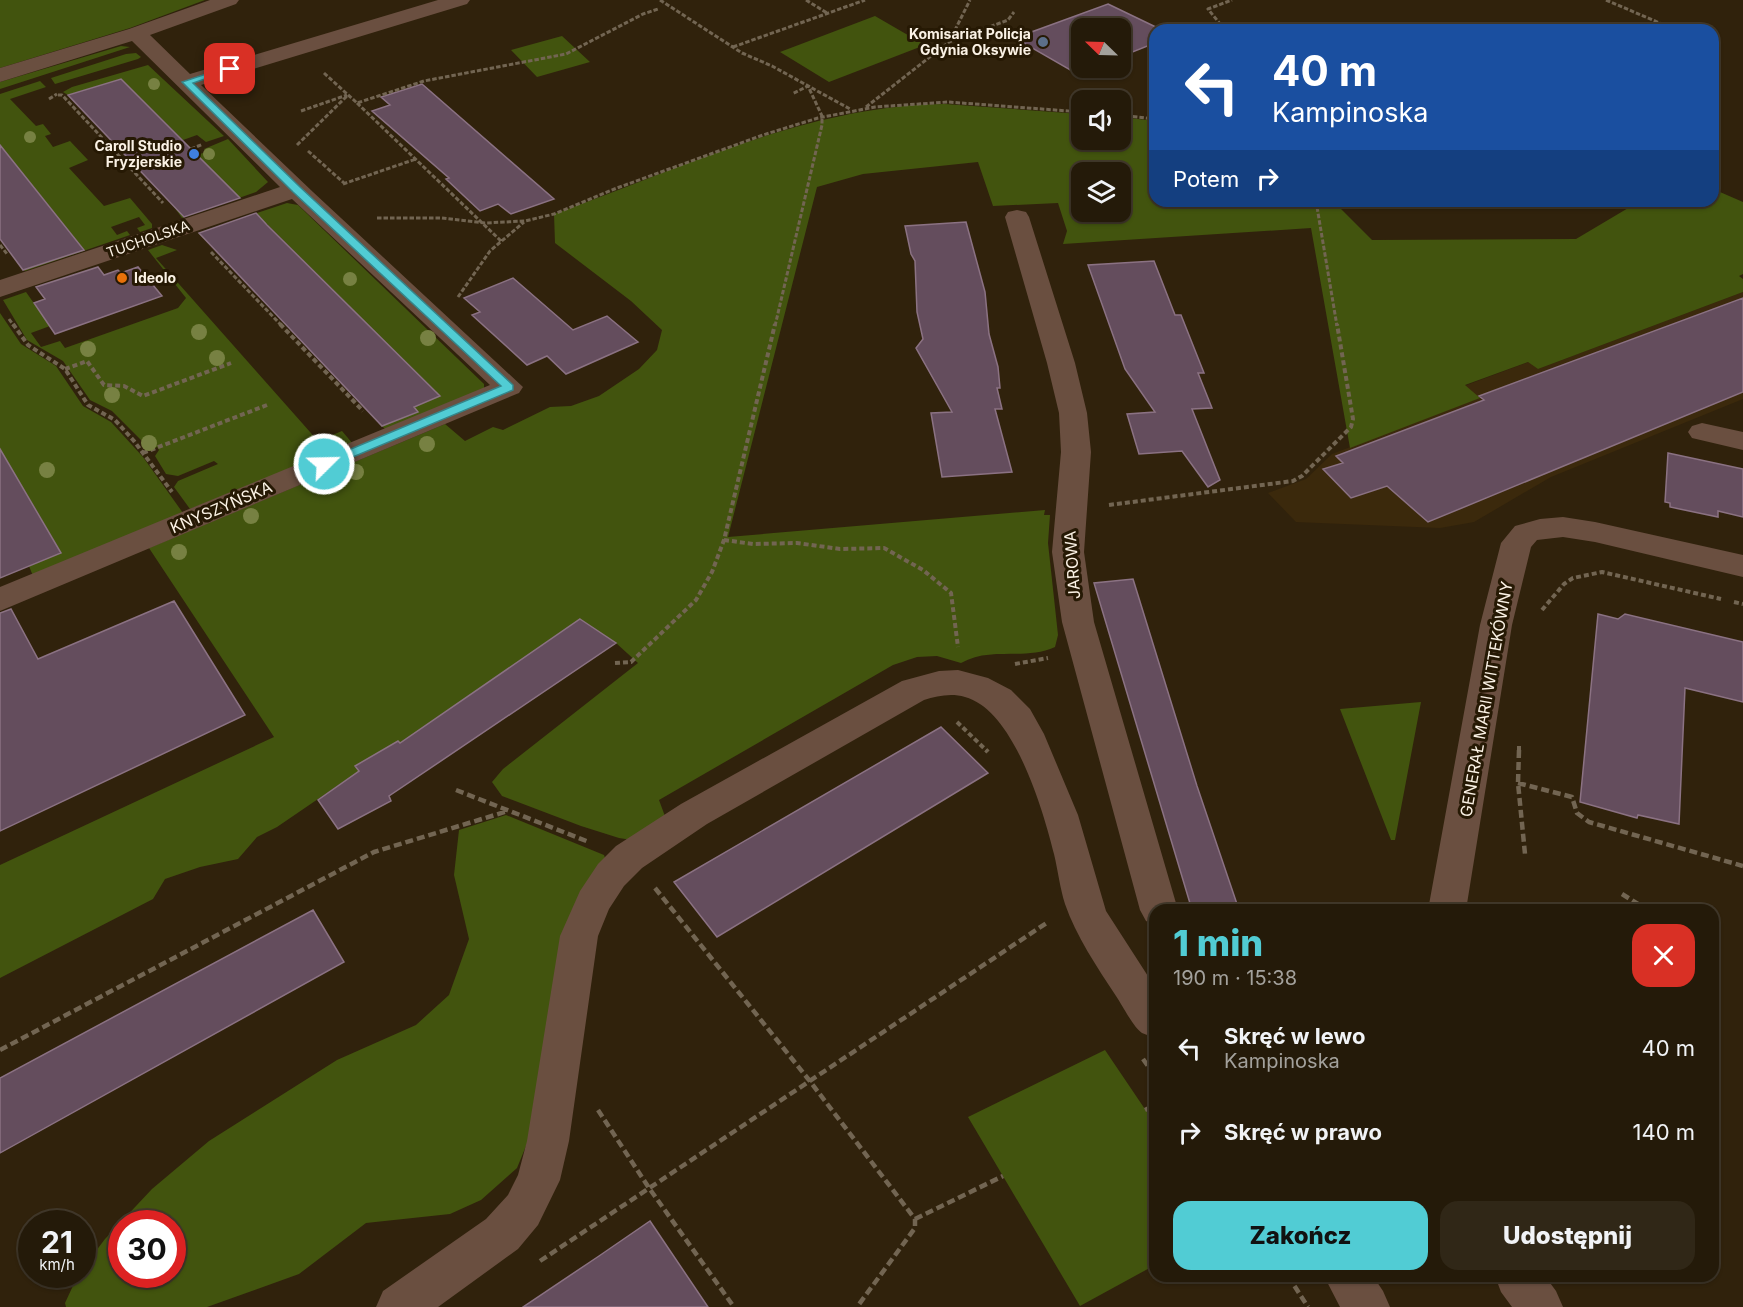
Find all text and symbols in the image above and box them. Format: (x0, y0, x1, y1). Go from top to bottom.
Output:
north arrow (1071, 18, 1131, 78)
map controls (1071, 18, 1131, 222)
place label: Komisariat Policja Gdynia Oksywie (909, 25, 1031, 58)
marker: Komisariat Policja Gdynia Oksywie (1036, 35, 1050, 49)
pin (204, 43, 255, 94)
text: 40 m (1272, 45, 1377, 96)
icon: left (1173, 48, 1251, 126)
icon: arrive (213, 52, 246, 85)
button: sound (1071, 90, 1131, 150)
text: Kampinoska (1272, 96, 1428, 129)
place label: Caroll Studio Fryzjerskie (94, 137, 182, 170)
marker: Caroll Studio Fryzjerskie (187, 147, 201, 161)
button: layers (1071, 162, 1131, 222)
icon: right (1251, 162, 1284, 195)
text: Potem (1173, 166, 1239, 192)
street label: TUCHOLSKA (104, 216, 192, 261)
place label: Ideolo (134, 269, 176, 286)
marker: Ideolo (115, 271, 129, 285)
position arrow (292, 432, 356, 496)
street label: KNYSZYŃSKA (167, 477, 275, 537)
street label: JAROWA (1060, 530, 1084, 600)
street label: GENERAŁ MARII WITTEKÓWNY (1455, 579, 1517, 818)
text: 1 min (1173, 921, 1263, 965)
button: close (1632, 924, 1695, 987)
text: 190 m · 15:38 (1173, 966, 1297, 990)
text: Skręć w lewo (1224, 1023, 1365, 1049)
icon: left (1173, 1032, 1206, 1065)
text: 40 m (1641, 1035, 1695, 1061)
text: Kampinoska (1224, 1049, 1340, 1073)
icon: right (1173, 1116, 1206, 1149)
text: Skręć w prawo (1224, 1119, 1382, 1145)
text: 140 m (1633, 1119, 1695, 1145)
button: Zakończ (1173, 1201, 1428, 1270)
button: Udostępnij (1440, 1201, 1695, 1270)
speed limit sign: 30 (108, 1210, 186, 1288)
text: 21 (41, 1224, 73, 1260)
text: km/h (39, 1255, 75, 1274)

